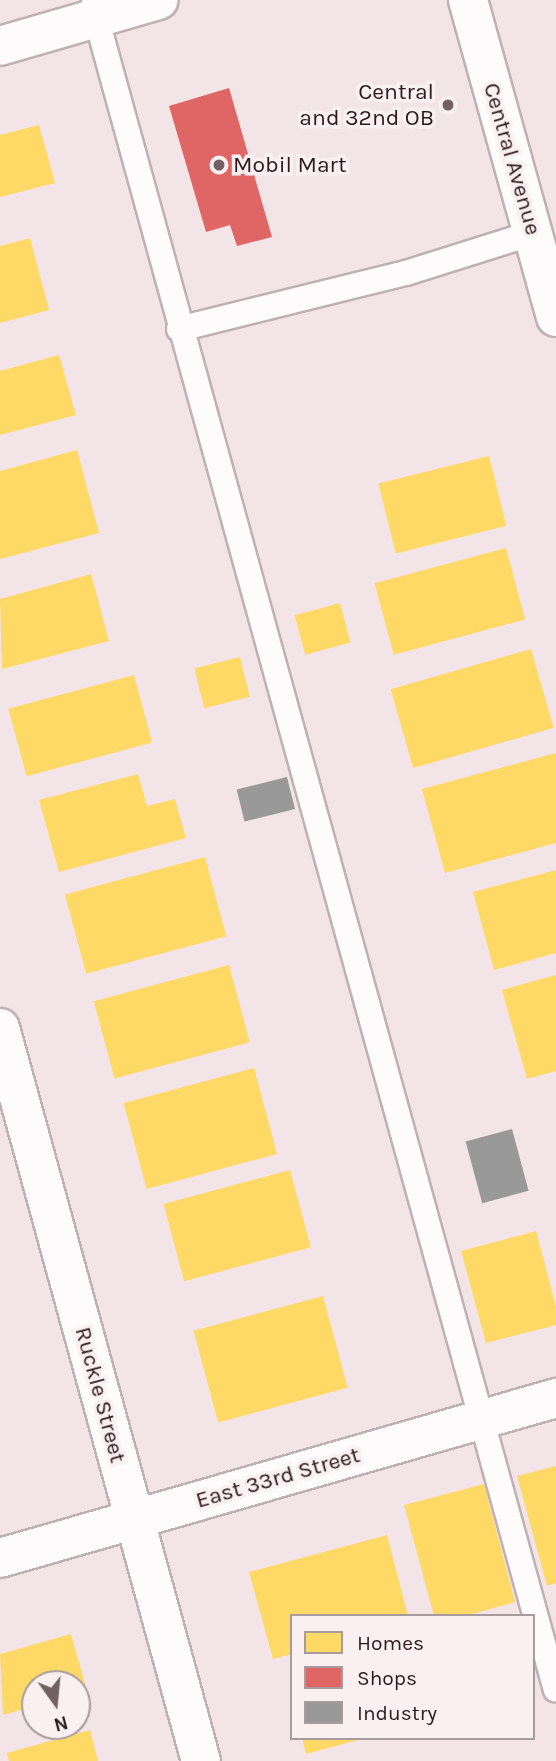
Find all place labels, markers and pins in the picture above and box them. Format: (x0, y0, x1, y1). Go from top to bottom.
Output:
place label: Central and 32nd OB (299, 78, 434, 132)
marker: Central and 32nd OB (440, 97, 456, 113)
place label: Mobil Mart (233, 151, 347, 179)
marker: Mobil Mart (211, 157, 227, 173)

